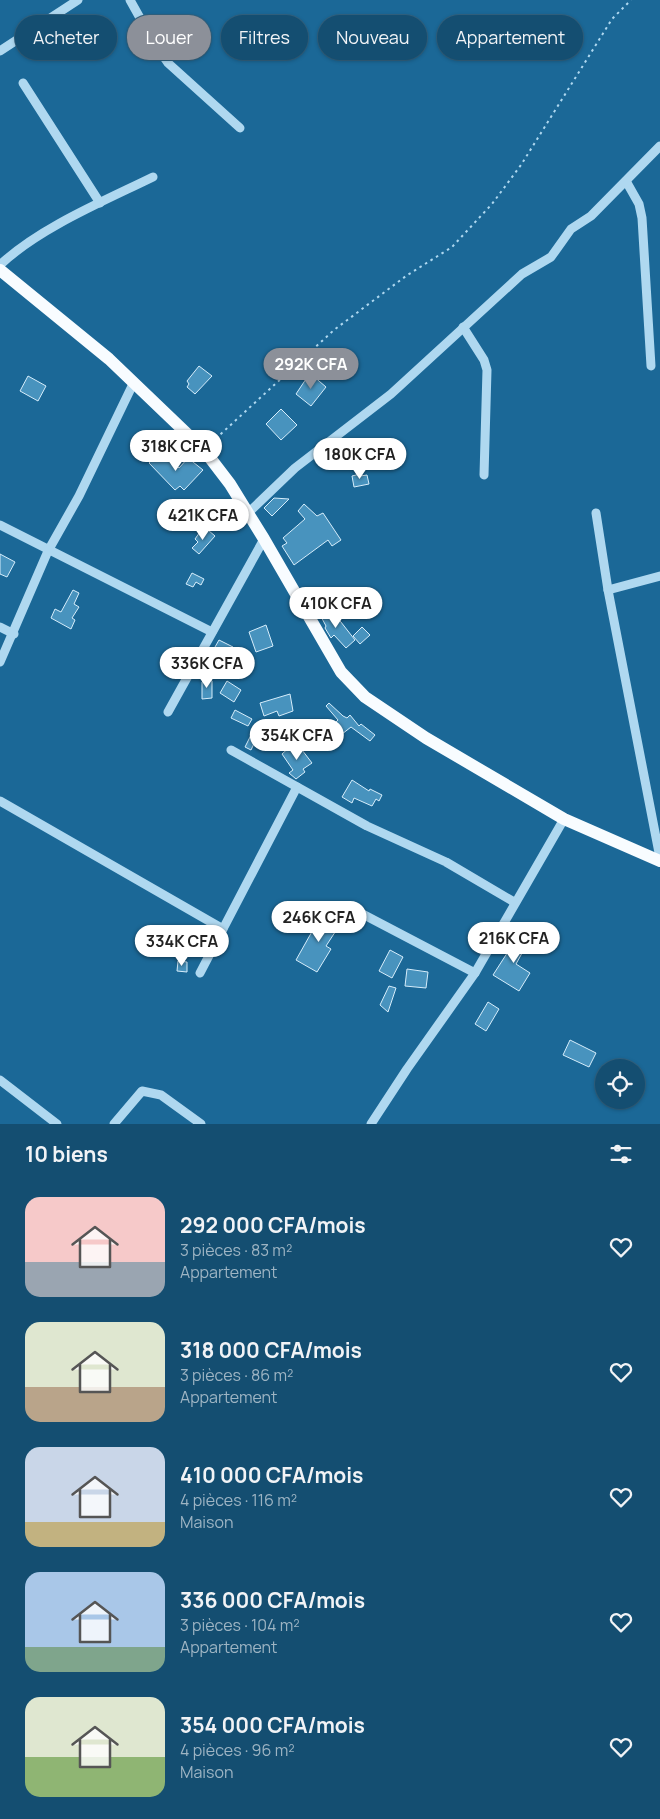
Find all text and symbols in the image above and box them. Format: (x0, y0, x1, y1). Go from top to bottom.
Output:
chip: Acheter (15, 15, 117, 60)
chip: Louer (127, 15, 211, 60)
chip: Filtres (221, 15, 308, 60)
chip: Nouveau (318, 15, 427, 60)
chip: Appartement (437, 15, 583, 60)
pin: 292K CFA (259, 348, 363, 390)
text: 292K CFA (275, 353, 348, 375)
pin: 318K CFA (124, 430, 228, 472)
text: 318K CFA (141, 435, 211, 457)
pin: 180K CFA (308, 438, 412, 480)
text: 180K CFA (324, 443, 396, 465)
pin: 421K CFA (151, 498, 255, 541)
text: 421K CFA (168, 504, 238, 526)
pin: 410K CFA (284, 586, 388, 629)
text: 410K CFA (300, 592, 372, 614)
pin: 336K CFA (155, 646, 259, 689)
text: 336K CFA (171, 652, 243, 674)
pin: 354K CFA (245, 718, 349, 761)
text: 354K CFA (261, 724, 333, 746)
pin: 246K CFA (267, 900, 371, 943)
text: 246K CFA (283, 906, 355, 928)
pin: 216K CFA (462, 922, 566, 964)
pin: 334K CFA (130, 924, 234, 967)
text: 216K CFA (479, 927, 549, 949)
text: 334K CFA (146, 930, 218, 952)
map controls (595, 1059, 645, 1109)
button: locate (595, 1059, 645, 1109)
text: 10 biens (25, 1140, 108, 1168)
icon: filters (607, 1140, 635, 1168)
text: 292 000 CFA/mois (180, 1211, 366, 1239)
icon: home (65, 1217, 125, 1277)
icon: heart (607, 1233, 635, 1261)
text: 3 pièces · 83 m² (180, 1239, 292, 1261)
text: Appartement (180, 1261, 277, 1283)
text: 318 000 CFA/mois (180, 1336, 362, 1364)
icon: home (65, 1342, 125, 1402)
icon: heart (607, 1358, 635, 1386)
text: 3 pièces · 86 m² (180, 1364, 293, 1386)
text: Appartement (180, 1386, 277, 1408)
text: 410 000 CFA/mois (180, 1461, 363, 1489)
icon: home (65, 1467, 125, 1527)
icon: heart (607, 1483, 635, 1511)
text: 4 pièces · 116 m² (180, 1489, 297, 1511)
text: Maison (180, 1511, 233, 1533)
text: 336 000 CFA/mois (180, 1586, 365, 1614)
icon: home (65, 1592, 125, 1652)
icon: heart (607, 1608, 635, 1636)
text: 3 pièces · 104 m² (180, 1614, 300, 1636)
text: Appartement (180, 1636, 277, 1658)
text: 354 000 CFA/mois (180, 1711, 365, 1739)
icon: home (65, 1717, 125, 1777)
icon: heart (607, 1733, 635, 1761)
text: 4 pièces · 96 m² (180, 1739, 295, 1761)
text: Maison (180, 1761, 233, 1783)

